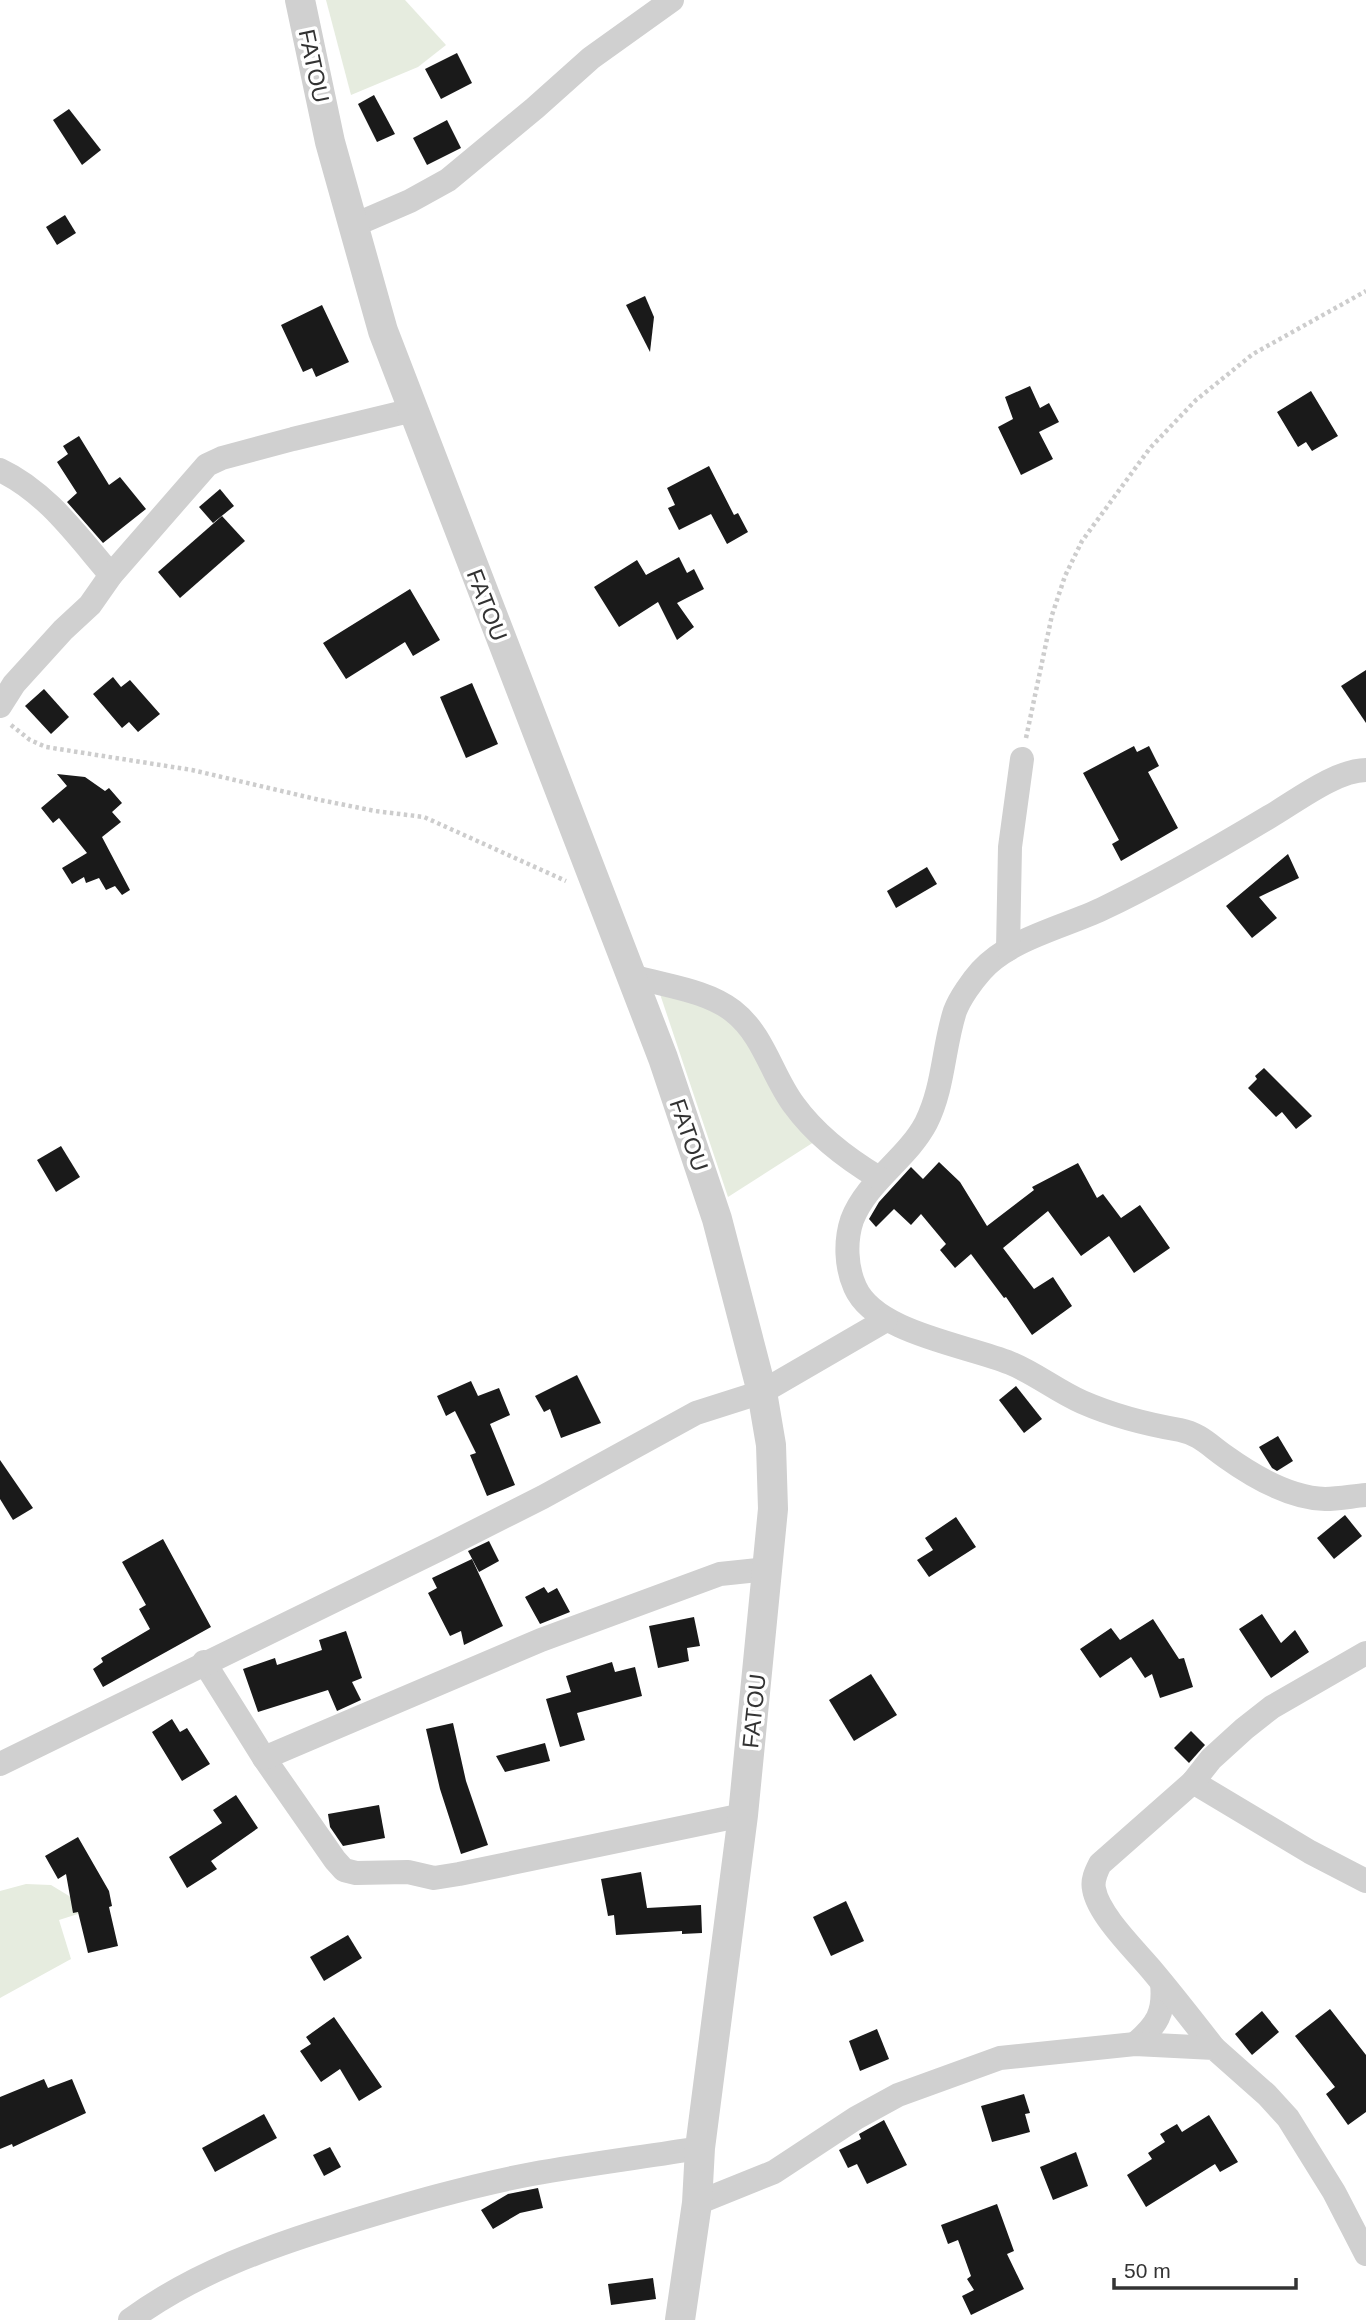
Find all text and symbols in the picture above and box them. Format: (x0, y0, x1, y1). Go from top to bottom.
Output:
street label: FATOU (294, 27, 334, 105)
street label: FATOU (462, 566, 512, 644)
street label: FATOU (665, 1096, 713, 1174)
street label: FATOU (737, 1673, 771, 1749)
scale bar (1114, 2246, 1296, 2290)
text: 50 m (1124, 2259, 1171, 2282)

